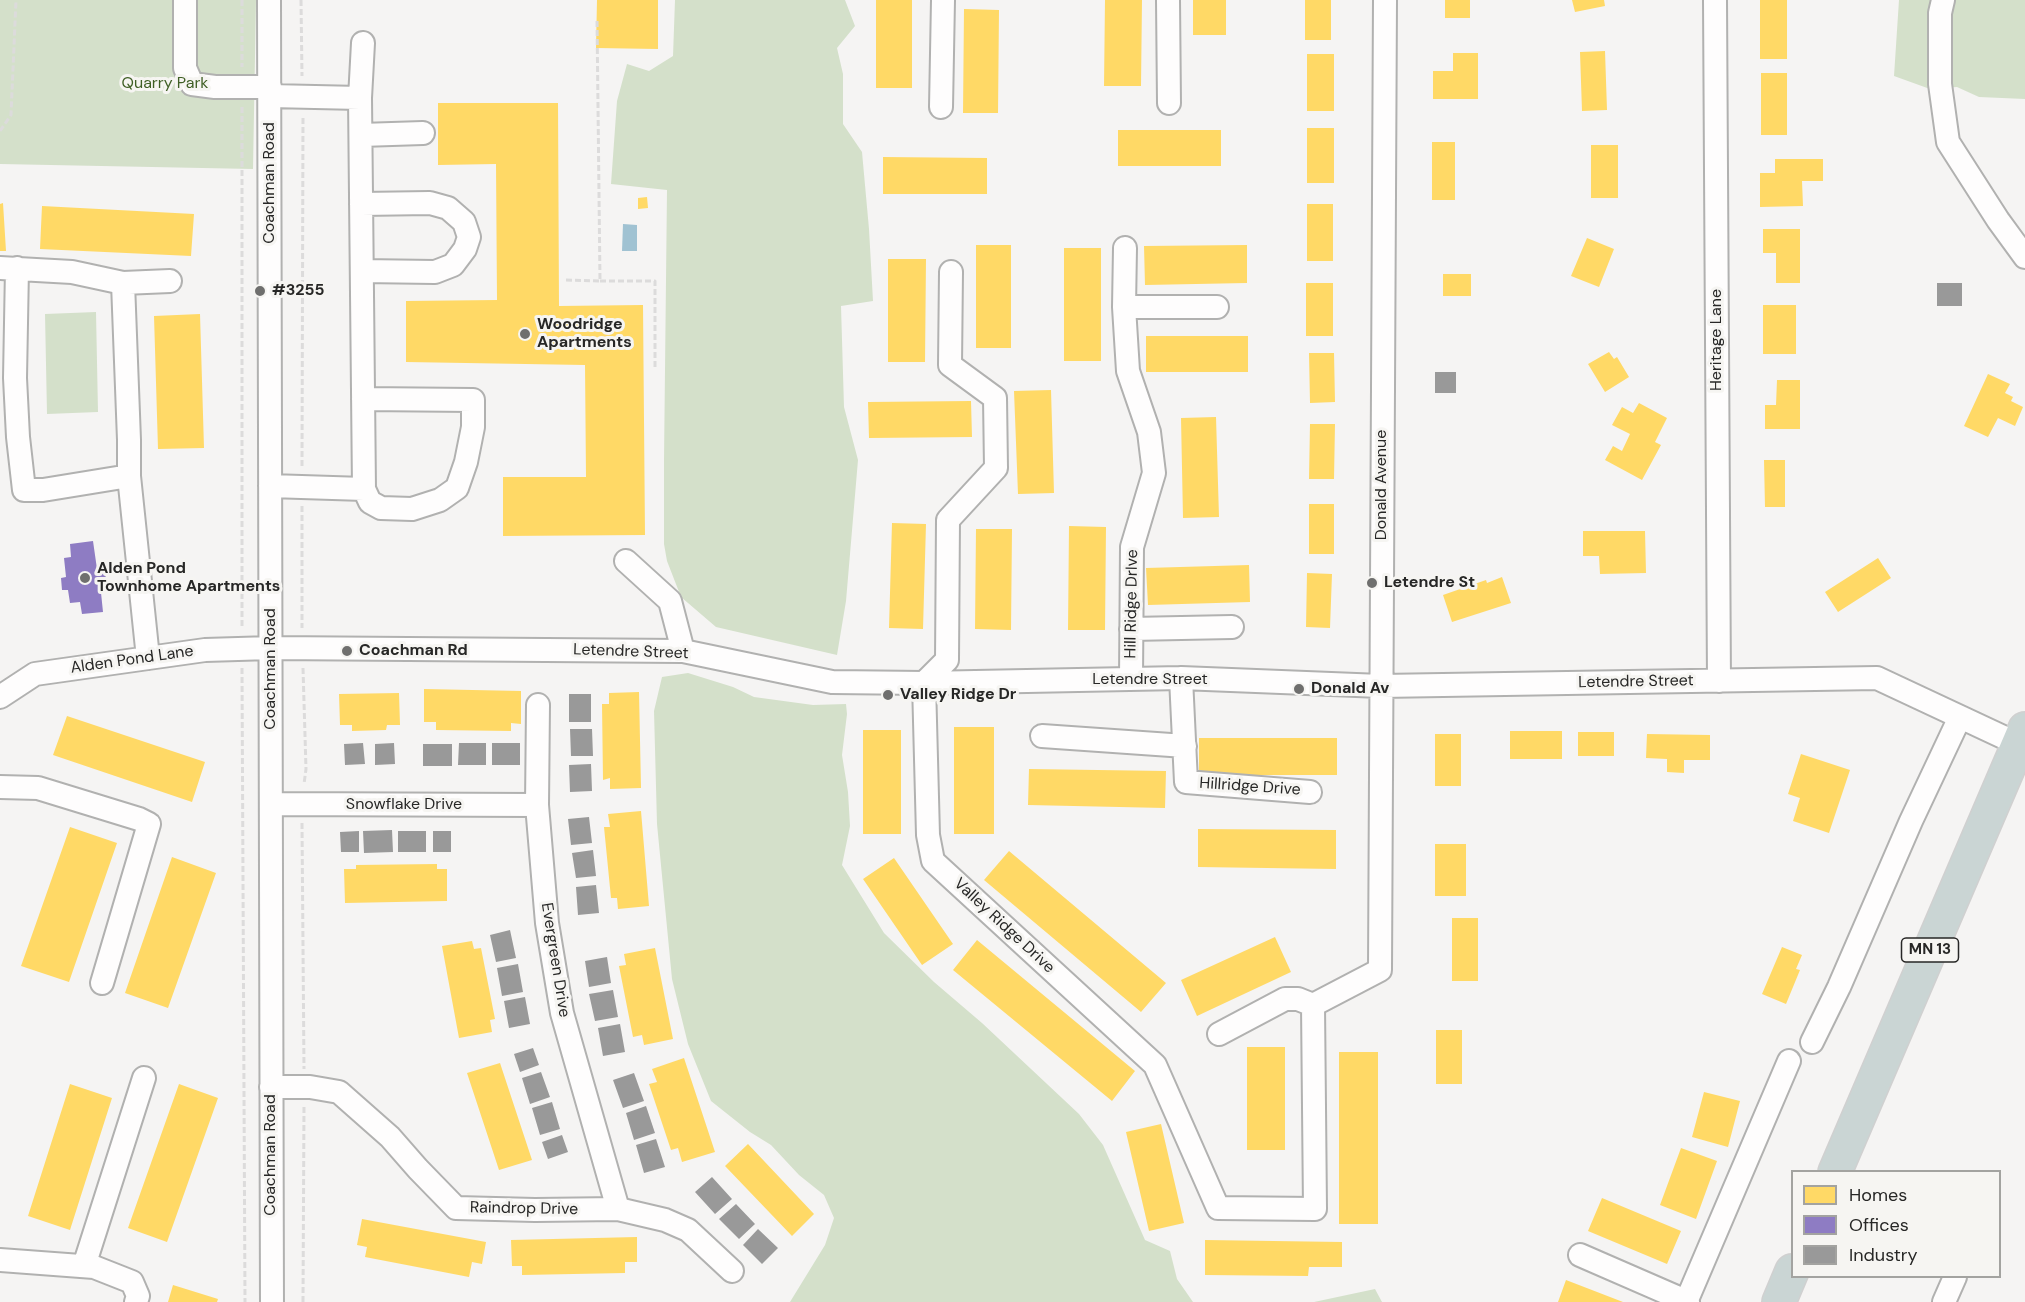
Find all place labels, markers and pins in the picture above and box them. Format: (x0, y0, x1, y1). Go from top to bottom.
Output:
place label: #3255 (272, 281, 324, 301)
marker: #3255 (253, 284, 267, 298)
place label: Woodridge Apartments (537, 315, 632, 353)
marker: Woodridge Apartments (518, 327, 532, 341)
place label: Alden Pond Townhome Apartments (97, 559, 280, 597)
marker: Alden Pond Townhome Apartments (78, 571, 92, 585)
place label: Letendre St (1384, 573, 1475, 593)
marker: Letendre St (1365, 576, 1379, 590)
place label: Coachman Rd (359, 641, 468, 661)
marker: Coachman Rd (340, 644, 354, 658)
place label: Donald Av (1311, 679, 1389, 699)
marker: Donald Av (1292, 682, 1306, 696)
place label: Valley Ridge Dr (900, 685, 1016, 705)
marker: Valley Ridge Dr (881, 688, 895, 702)

